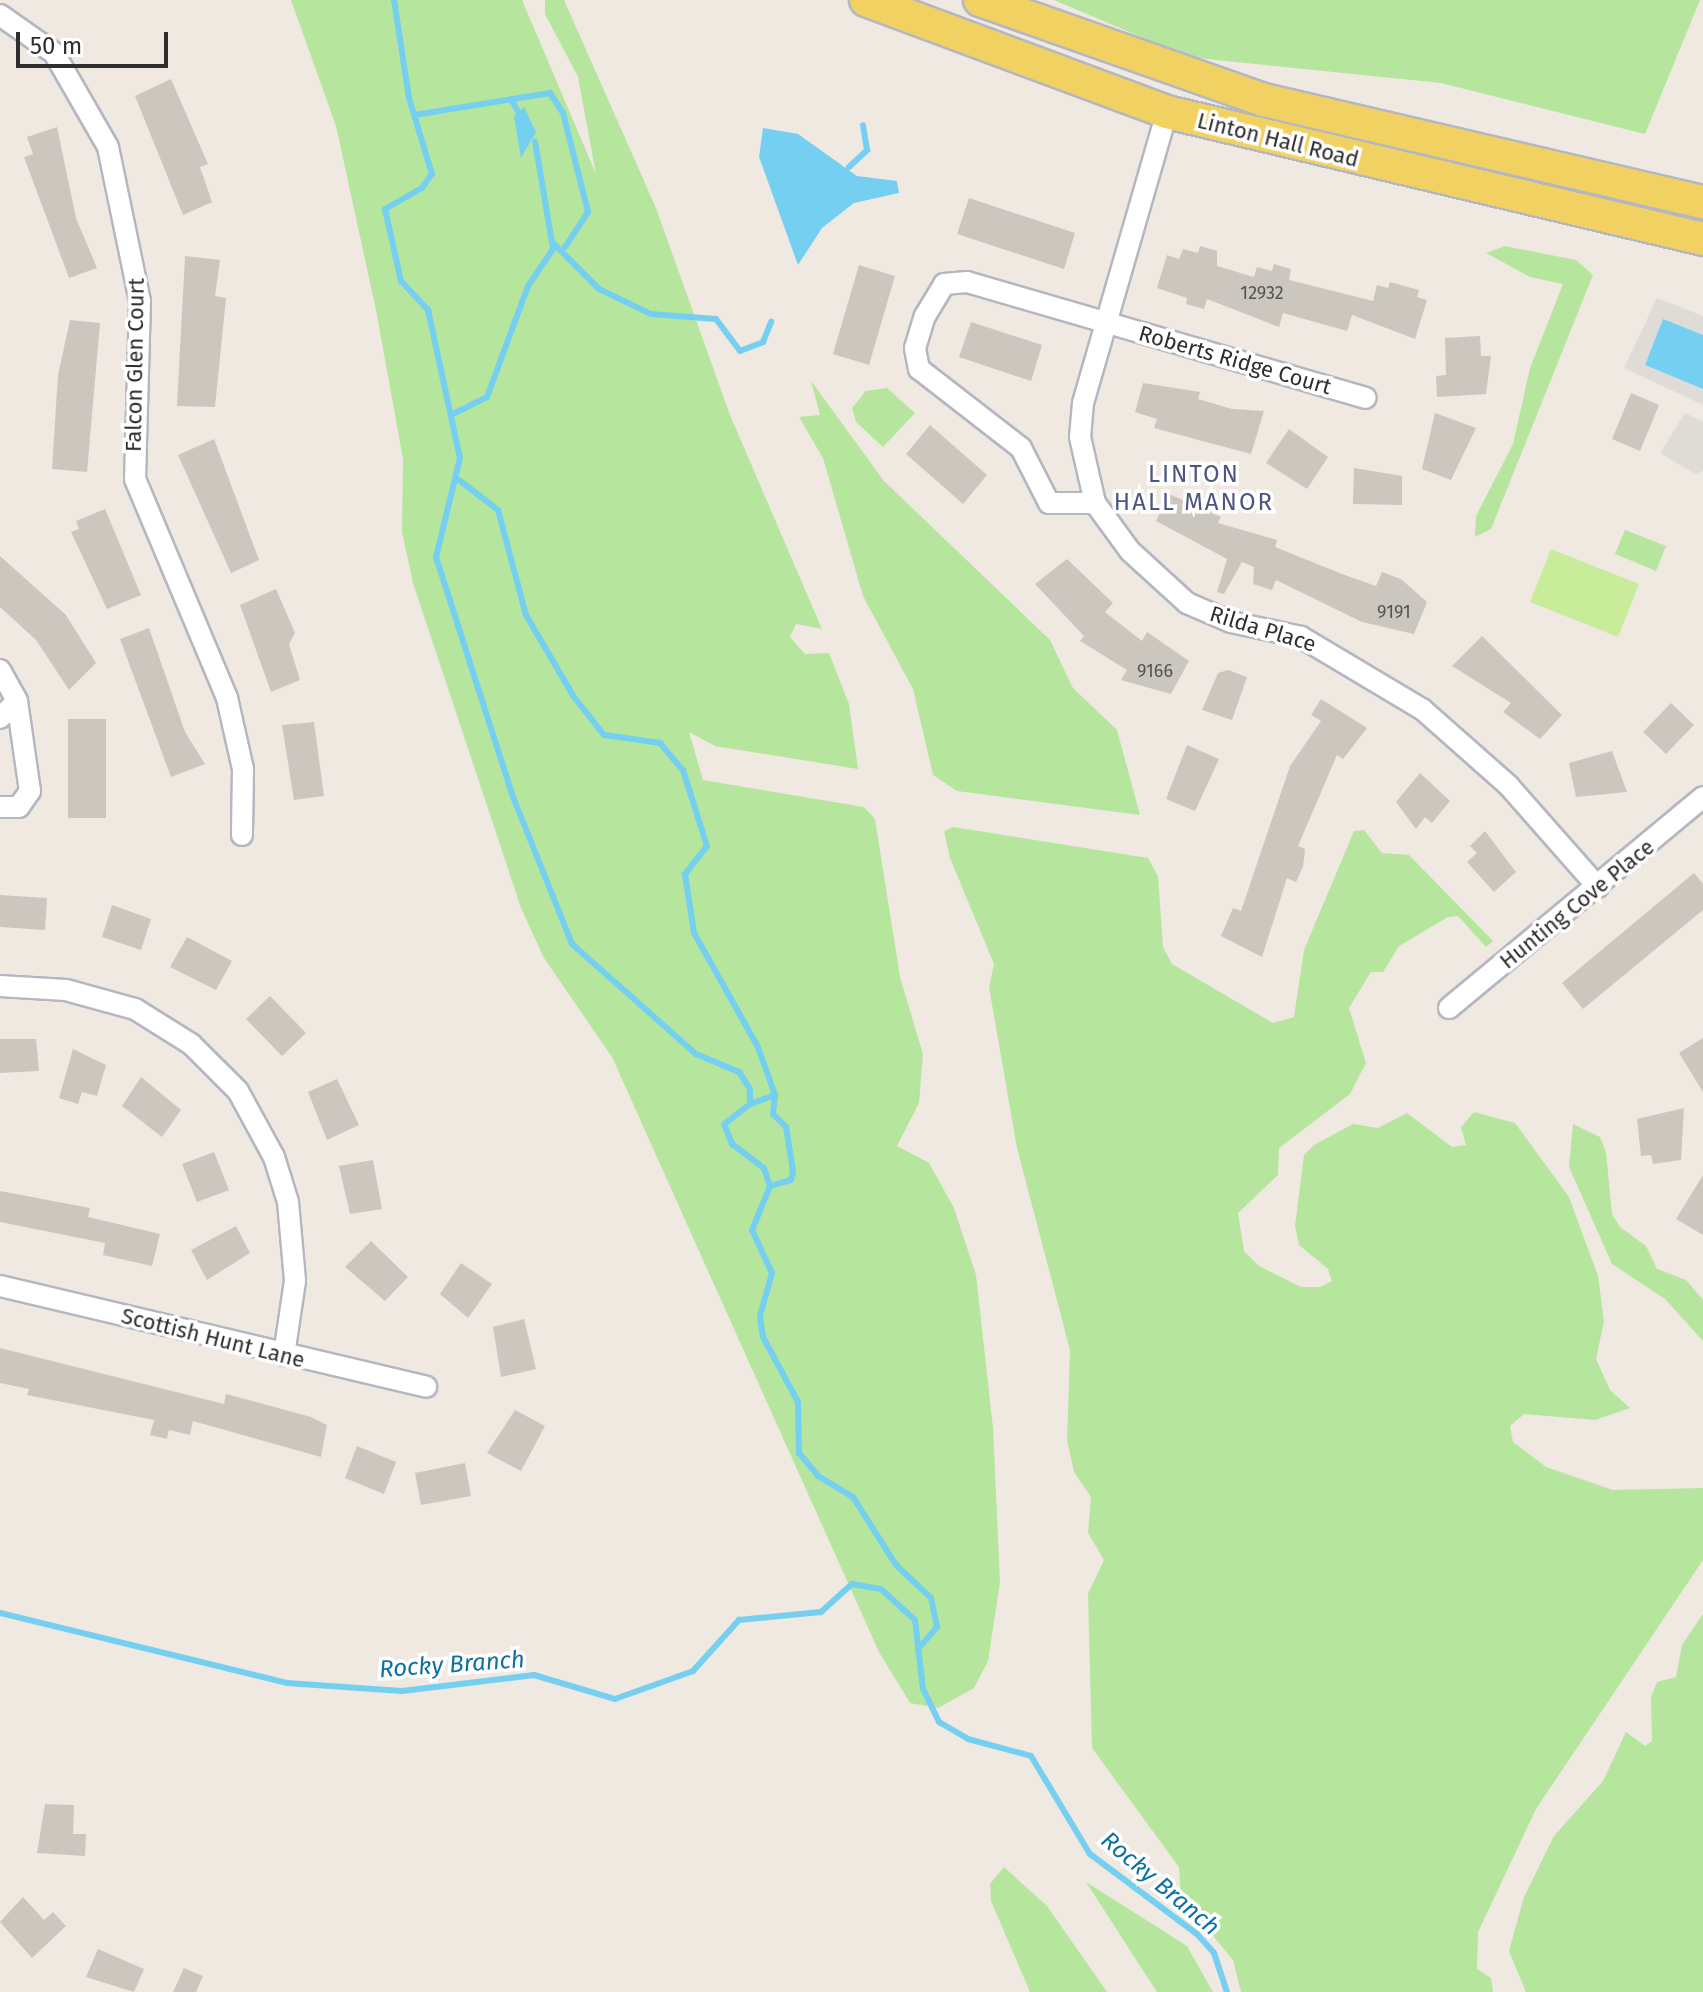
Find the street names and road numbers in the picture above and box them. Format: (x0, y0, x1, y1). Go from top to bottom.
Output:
street label: Linton Hall Road (1195, 107, 1361, 173)
street label: Falcon Glen Court (120, 278, 150, 452)
street label: Roberts Ridge Court (1136, 320, 1334, 400)
street label: Rilda Place (1207, 600, 1319, 658)
street label: Hunting Cove Place (1494, 834, 1660, 974)
street label: Scottish Hunt Lane (119, 1302, 307, 1374)

